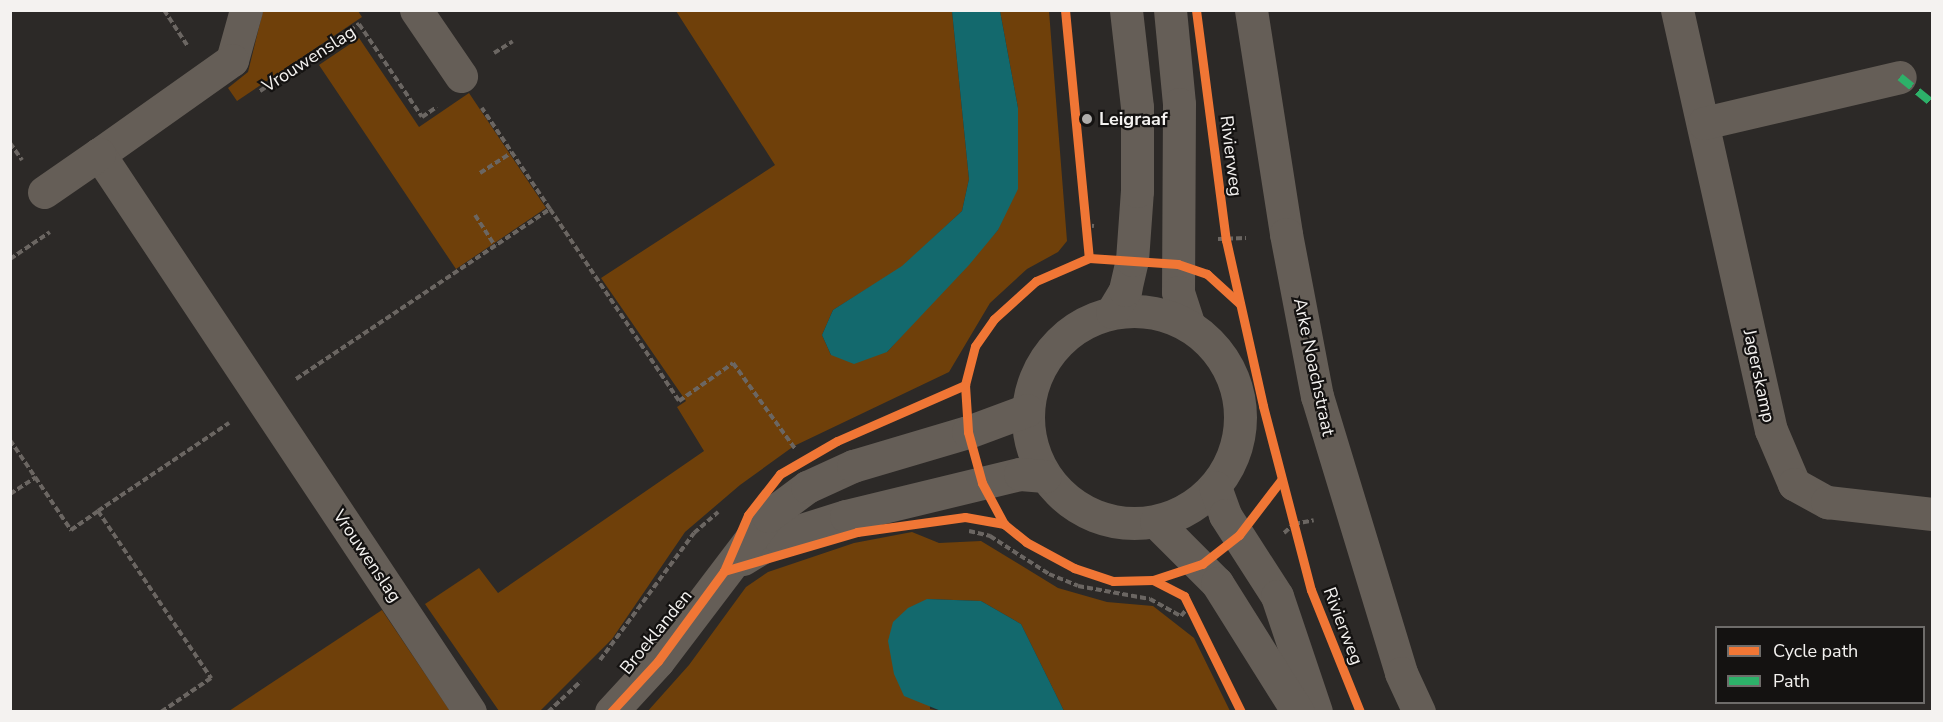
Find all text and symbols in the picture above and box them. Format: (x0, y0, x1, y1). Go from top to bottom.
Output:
street label: Vrouwenslag (258, 21, 360, 97)
place label: Leigraaf (1099, 108, 1167, 130)
marker: Leigraaf (1080, 112, 1094, 126)
street label: Rivierweg (1215, 114, 1247, 198)
street label: Arke Noachstraat (1289, 296, 1339, 438)
street label: Jagerskamp (1739, 327, 1779, 425)
street label: Vrouwenslag (328, 506, 406, 606)
street label: Rivierweg (1318, 584, 1368, 668)
street label: Broeklanden (615, 585, 697, 679)
legend (1715, 626, 1925, 704)
text: Cycle path (1773, 639, 1858, 663)
text: Path (1773, 669, 1810, 693)

